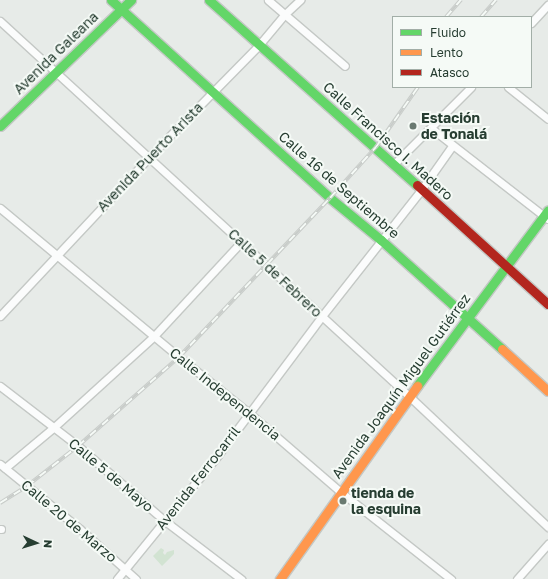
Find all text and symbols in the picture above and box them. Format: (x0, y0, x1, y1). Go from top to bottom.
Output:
street label: Avenida Galeana (10, 8, 102, 98)
legend (392, 16, 532, 88)
text: Fluido (430, 25, 466, 40)
text: Lento (430, 45, 463, 60)
text: Atasco (430, 65, 469, 80)
street label: Calle Francisco I. Madero (320, 78, 456, 204)
street label: Avenida Puerto Arista (94, 99, 206, 215)
place label: Estación de Tonalá (421, 110, 487, 142)
marker: Estación de Tonalá (408, 121, 418, 131)
street label: Calle 16 de Septiembre (275, 128, 403, 242)
street label: Calle 5 de Febrero (225, 225, 325, 321)
street label: Avenida Joaquín Miguel Gutiérrez (328, 290, 474, 482)
street label: Calle Independencia (166, 344, 284, 444)
street label: Avenida Ferrocarril (152, 423, 244, 533)
street label: Calle 5 de Mayo (65, 435, 157, 515)
street label: Calle 20 de Marzo (18, 476, 120, 566)
place label: tienda de la esquina (351, 485, 421, 518)
marker: tienda de la esquina (338, 496, 348, 506)
north arrow (16, 523, 56, 563)
text: N (42, 539, 55, 549)

